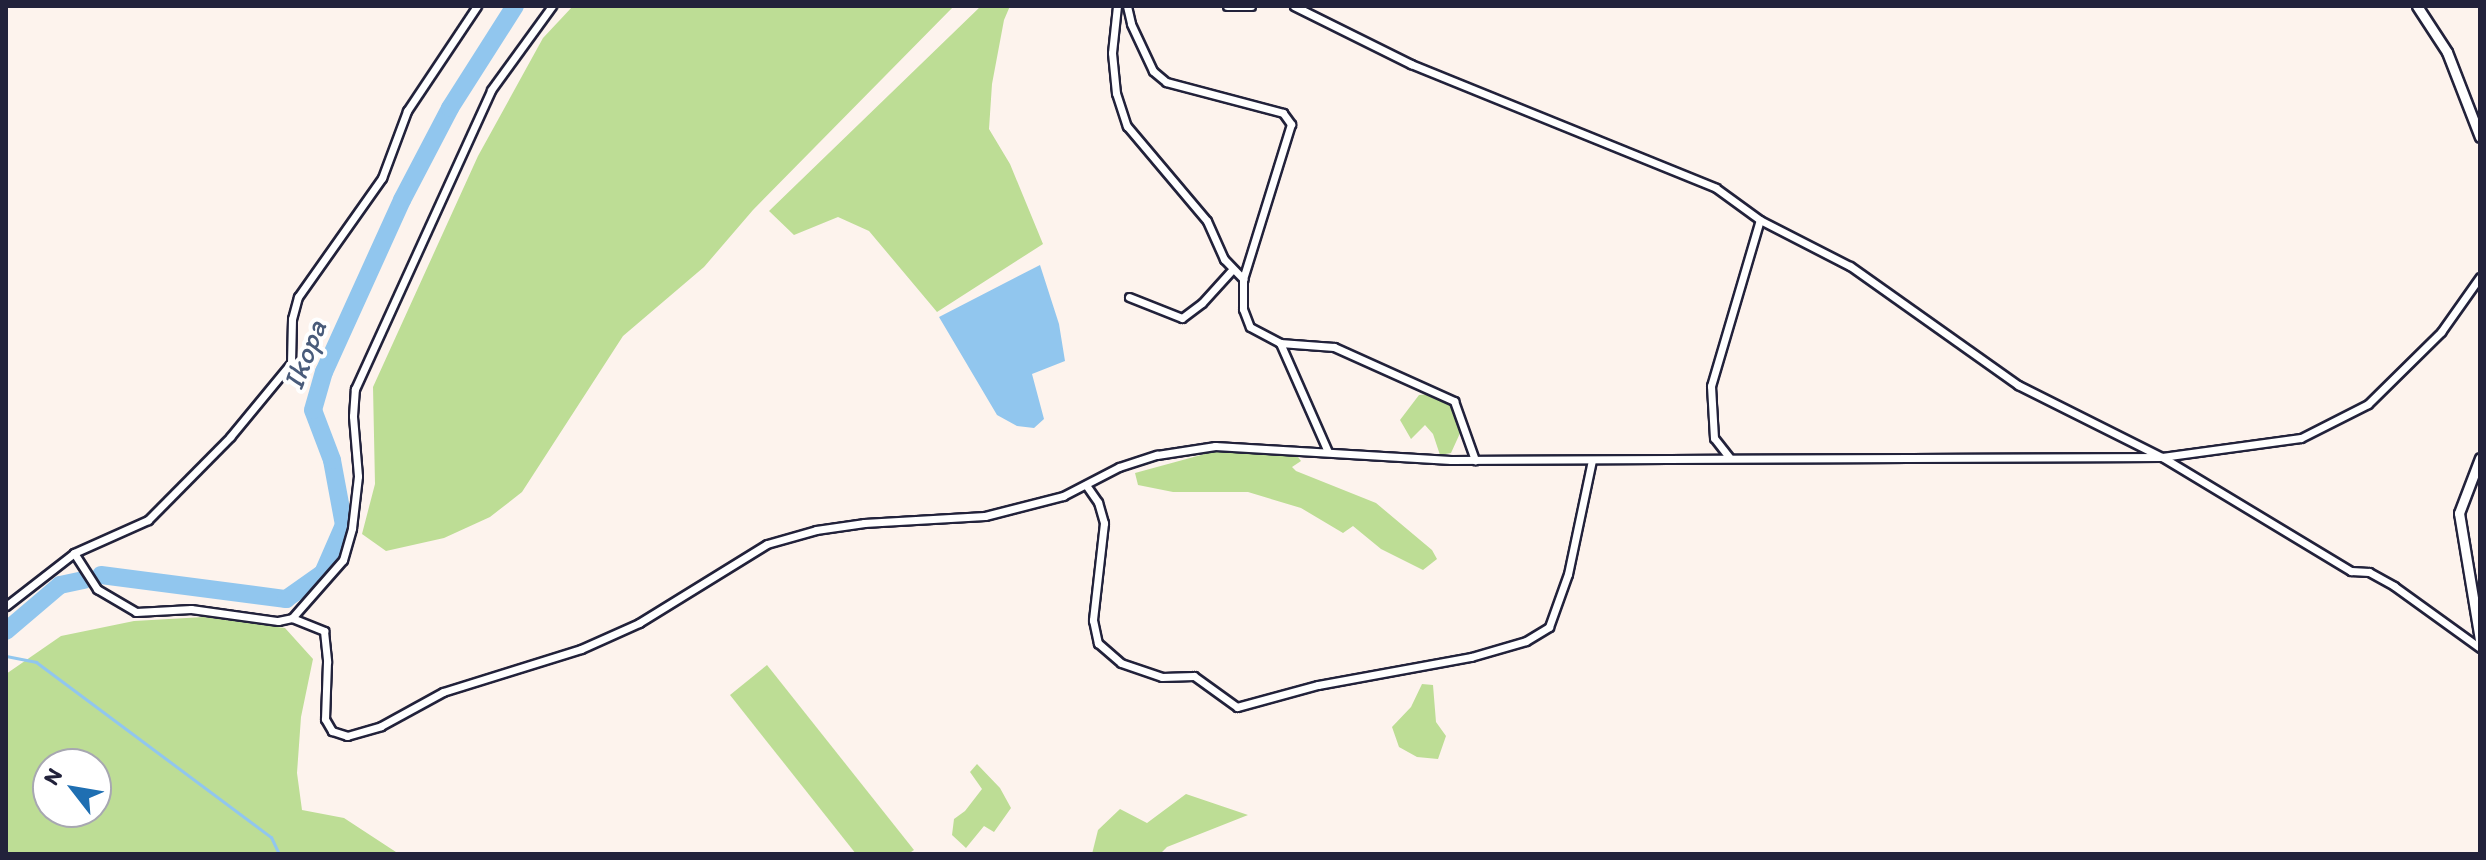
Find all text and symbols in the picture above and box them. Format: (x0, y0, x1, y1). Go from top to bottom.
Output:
water label: Ikopa (275, 315, 335, 395)
north arrow (32, 748, 112, 828)
text: N (37, 763, 68, 790)

